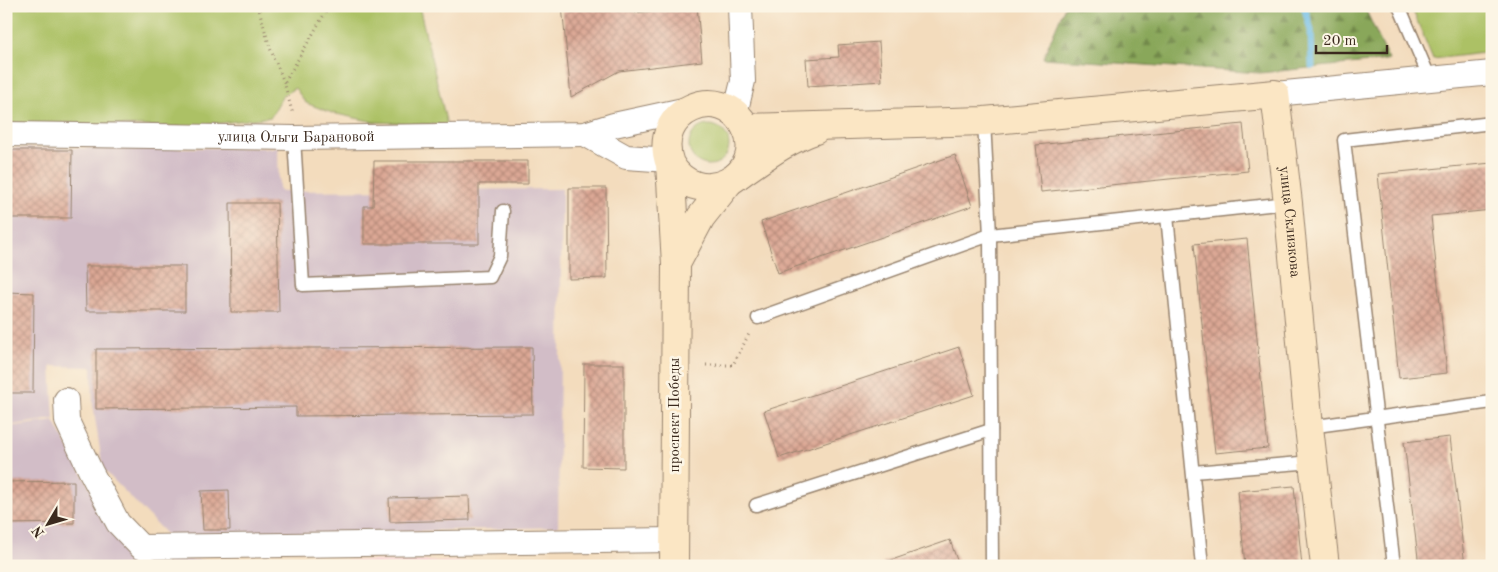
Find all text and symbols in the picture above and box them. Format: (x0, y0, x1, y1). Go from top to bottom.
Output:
scale bar (1316, 22, 1387, 54)
text: 20 m (1323, 34, 1357, 49)
street label: улица Ольги Барановой (217, 129, 375, 146)
street label: улица Склизкова (1276, 165, 1303, 279)
street label: проспект Победы (668, 358, 683, 472)
north arrow (22, 500, 72, 550)
text: N (30, 523, 47, 540)

